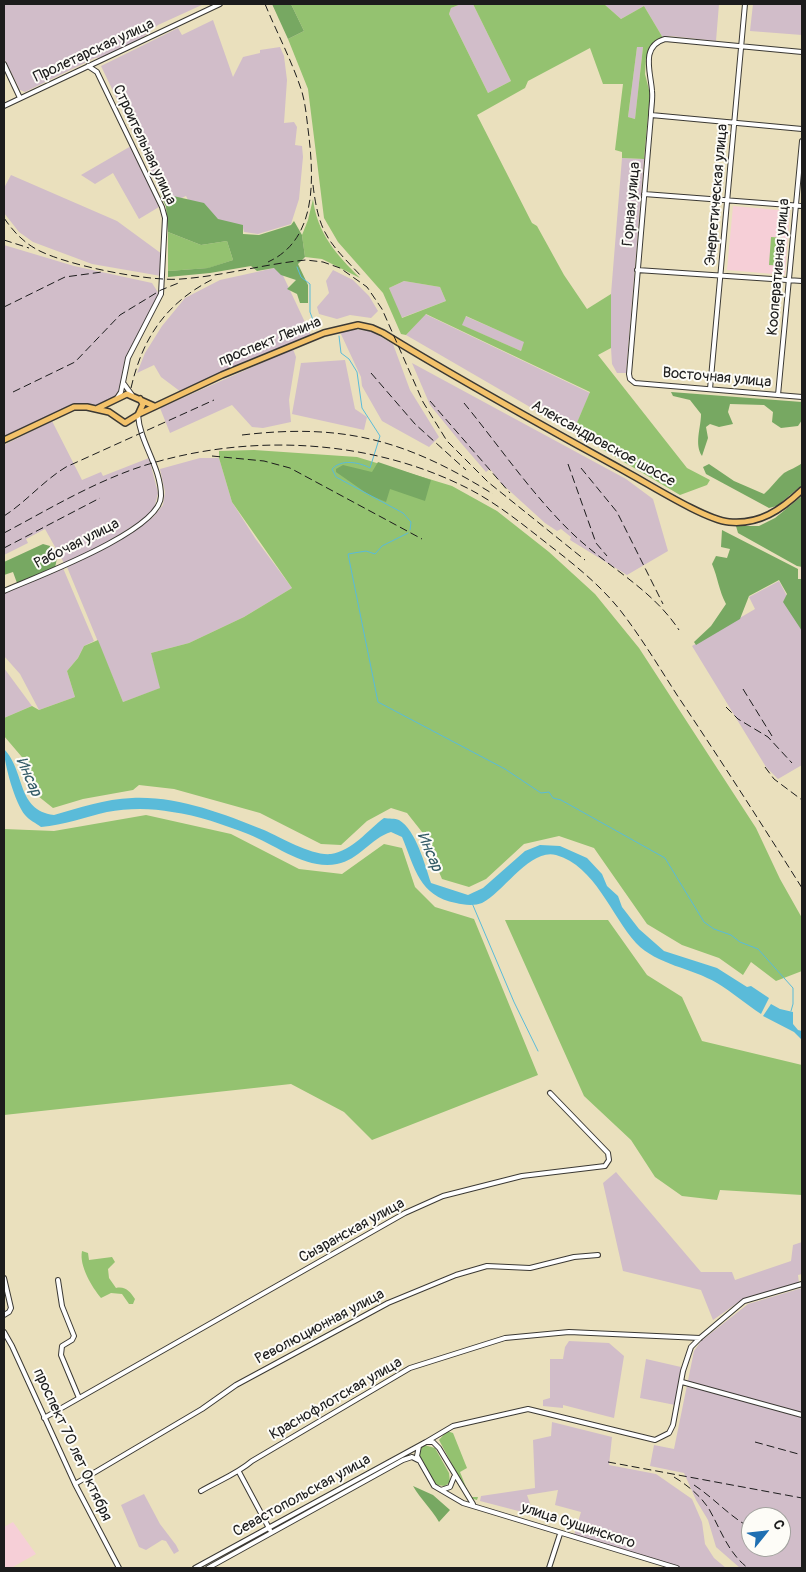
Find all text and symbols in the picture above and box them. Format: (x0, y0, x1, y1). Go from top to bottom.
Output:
street label: Пролетарская улица (31, 15, 157, 87)
street label: Строительная улица (108, 82, 180, 208)
street label: Энергетическая улица (702, 123, 732, 267)
street label: Горная улица (619, 161, 645, 247)
street label: Кооперативная улица (764, 198, 794, 336)
street label: проспект Ленина (216, 313, 324, 371)
street label: Восточная улица (662, 364, 772, 392)
street label: Александровское шоссе (528, 397, 678, 491)
street label: Рабочая улица (32, 515, 122, 573)
water label: Инсар (11, 755, 45, 799)
water label: Инсар (412, 830, 446, 874)
street label: Сызранская улица (296, 1195, 408, 1267)
street label: Революционная улица (252, 1285, 388, 1369)
street label: Краснофлотская улица (267, 1354, 405, 1444)
street label: проспект 70 лет Октября (29, 1366, 115, 1524)
street label: Севастопольская улица (230, 1451, 374, 1541)
street label: улица Сущинского (519, 1499, 637, 1553)
north arrow (741, 1507, 791, 1557)
text: С (769, 1517, 788, 1533)

